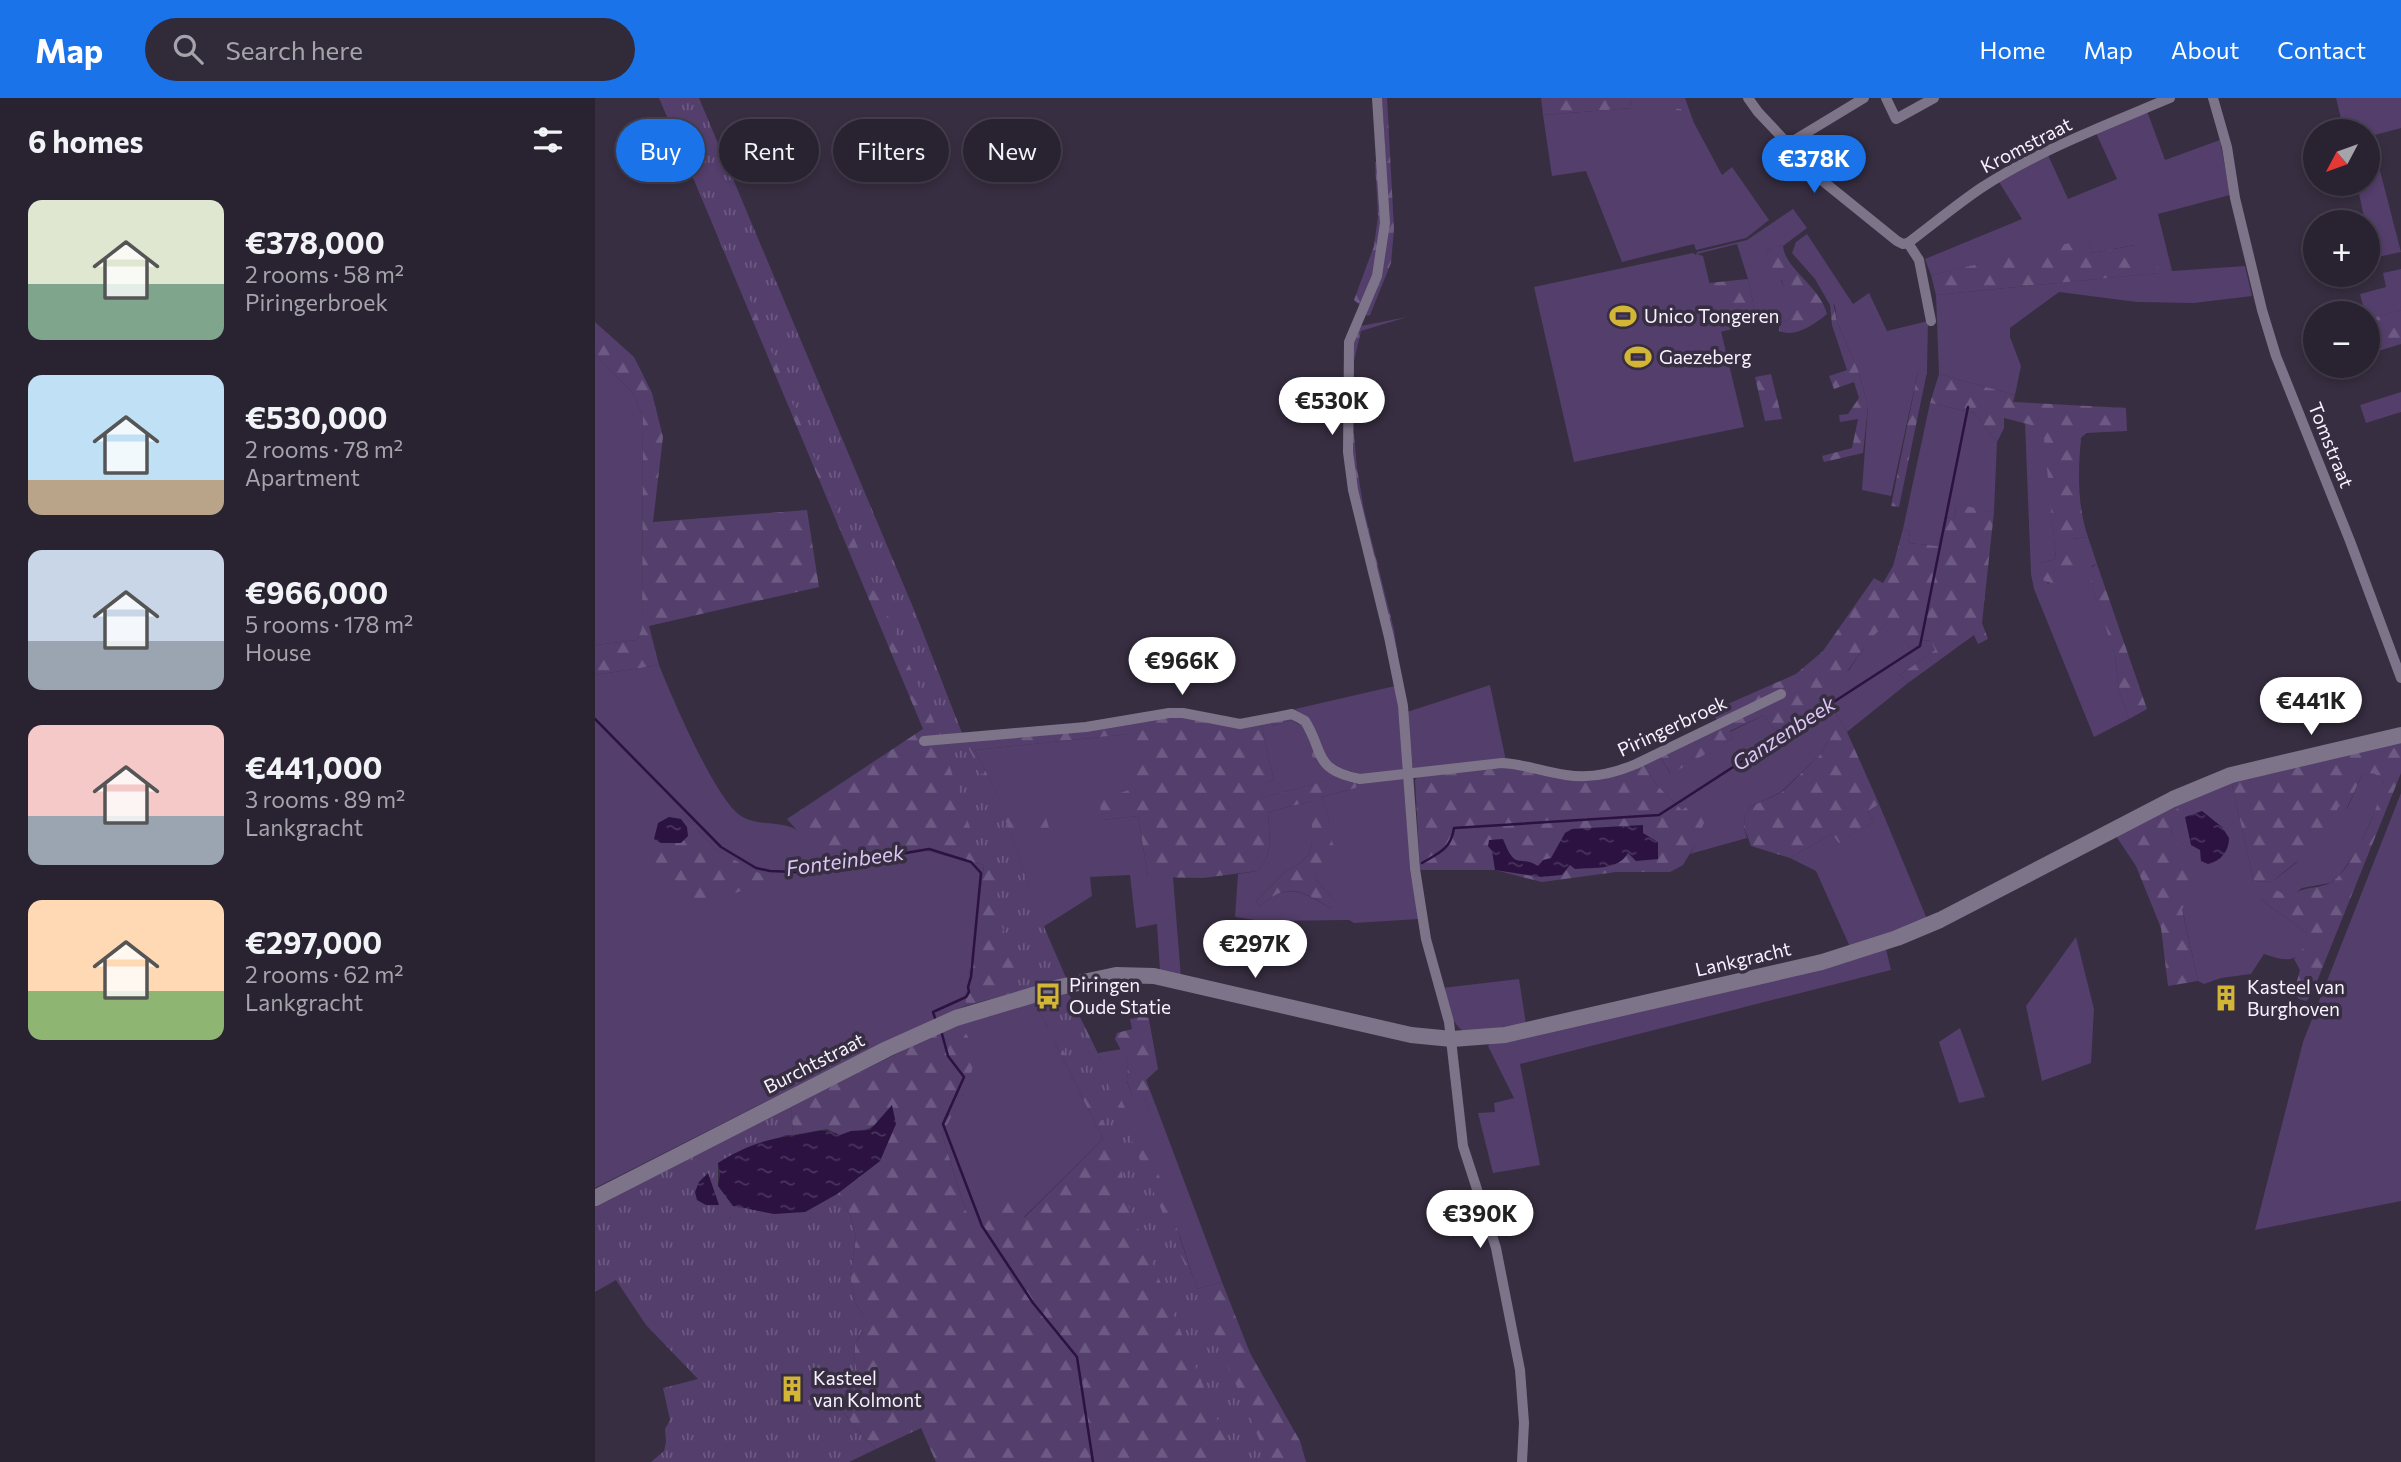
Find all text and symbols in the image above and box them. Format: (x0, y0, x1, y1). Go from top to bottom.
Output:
search box (145, 18, 635, 81)
text: Map (35, 29, 103, 70)
icon: search (169, 30, 207, 68)
text: Search here (225, 34, 363, 65)
text: Home (1980, 35, 2046, 64)
text: Map (2084, 35, 2133, 64)
text: About (2171, 35, 2239, 64)
text: Contact (2277, 35, 2366, 64)
street label: Kromstraat (1976, 112, 2075, 177)
chip: Buy (616, 119, 705, 182)
chip: Rent (719, 119, 819, 182)
chip: Filters (833, 119, 949, 182)
chip: New (963, 119, 1061, 182)
north arrow (2303, 119, 2380, 196)
map controls (2303, 119, 2380, 378)
icon: filters (529, 121, 567, 159)
text: 6 homes (28, 122, 143, 159)
pin: €378K (1765, 136, 1863, 195)
text: €378K (1778, 144, 1850, 172)
button: + (2303, 210, 2380, 287)
text: €378,000 (245, 223, 385, 260)
icon: home (84, 228, 168, 312)
text: 2 rooms · 58 m² (245, 260, 404, 288)
text: Piringerbroek (245, 288, 388, 316)
sports icon: Unico Tongeren (1608, 301, 1638, 331)
button: − (2303, 301, 2380, 378)
place label: Unico Tongeren (1644, 304, 1779, 327)
sports icon: Gaezeberg (1623, 342, 1653, 372)
place label: Gaezeberg (1659, 345, 1751, 368)
pin: €530K (1283, 378, 1381, 437)
text: €530K (1295, 386, 1369, 414)
text: €530,000 (245, 398, 388, 435)
street label: Tomstraat (2304, 399, 2359, 491)
icon: home (84, 403, 168, 487)
text: 2 rooms · 78 m² (245, 435, 403, 463)
text: Apartment (245, 463, 360, 491)
text: €966,000 (245, 573, 388, 610)
icon: home (84, 578, 168, 662)
text: 5 rooms · 178 m² (245, 610, 413, 638)
text: House (245, 638, 311, 666)
pin: €966K (1133, 638, 1231, 697)
text: €966K (1145, 646, 1219, 674)
pin: €441K (2262, 678, 2360, 737)
text: €441K (2276, 686, 2346, 714)
street label: Piringerbroek (1613, 690, 1730, 761)
water label: Ganzenbeek (1727, 690, 1840, 775)
text: €441,000 (245, 748, 383, 785)
icon: home (84, 753, 168, 837)
text: 3 rooms · 89 m² (245, 785, 405, 813)
text: Lankgracht (245, 813, 363, 841)
water label: Fonteinbeek (784, 839, 906, 880)
pin: €297K (1206, 920, 1304, 980)
text: €297,000 (245, 923, 382, 960)
icon: home (84, 928, 168, 1012)
text: €297K (1219, 929, 1291, 957)
street label: Lankgracht (1693, 936, 1793, 981)
text: 2 rooms · 62 m² (245, 960, 404, 988)
place label: Piringen Oude Statie (1069, 973, 1171, 1018)
place label: Kasteel van Burghoven (2247, 975, 2345, 1020)
bus stop icon: Piringen Oude Statie (1033, 981, 1063, 1011)
building icon: Kasteel van Burghoven (2211, 983, 2241, 1013)
text: Lankgracht (245, 988, 363, 1016)
street label: Burchtstraat (760, 1027, 868, 1098)
pin: €390K (1431, 1190, 1529, 1250)
text: €390K (1442, 1199, 1518, 1227)
place label: Kasteel van Kolmont (813, 1366, 922, 1411)
building icon: Kasteel van Kolmont (777, 1374, 807, 1404)

